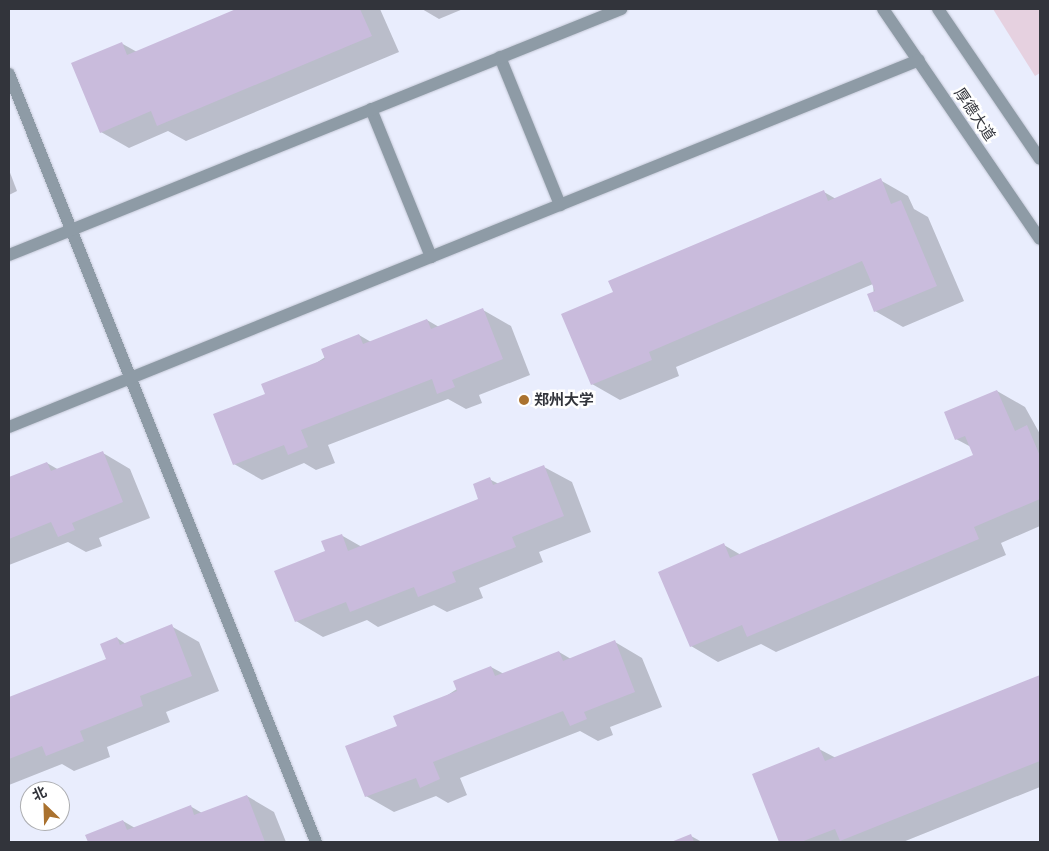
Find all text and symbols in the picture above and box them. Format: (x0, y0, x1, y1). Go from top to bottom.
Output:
street label: 厚德大道 (951, 84, 999, 144)
place label: 郑州大学 (534, 391, 594, 409)
marker: 郑州大学 (518, 394, 530, 406)
north arrow (20, 781, 70, 831)
text: 北 (29, 782, 49, 804)

